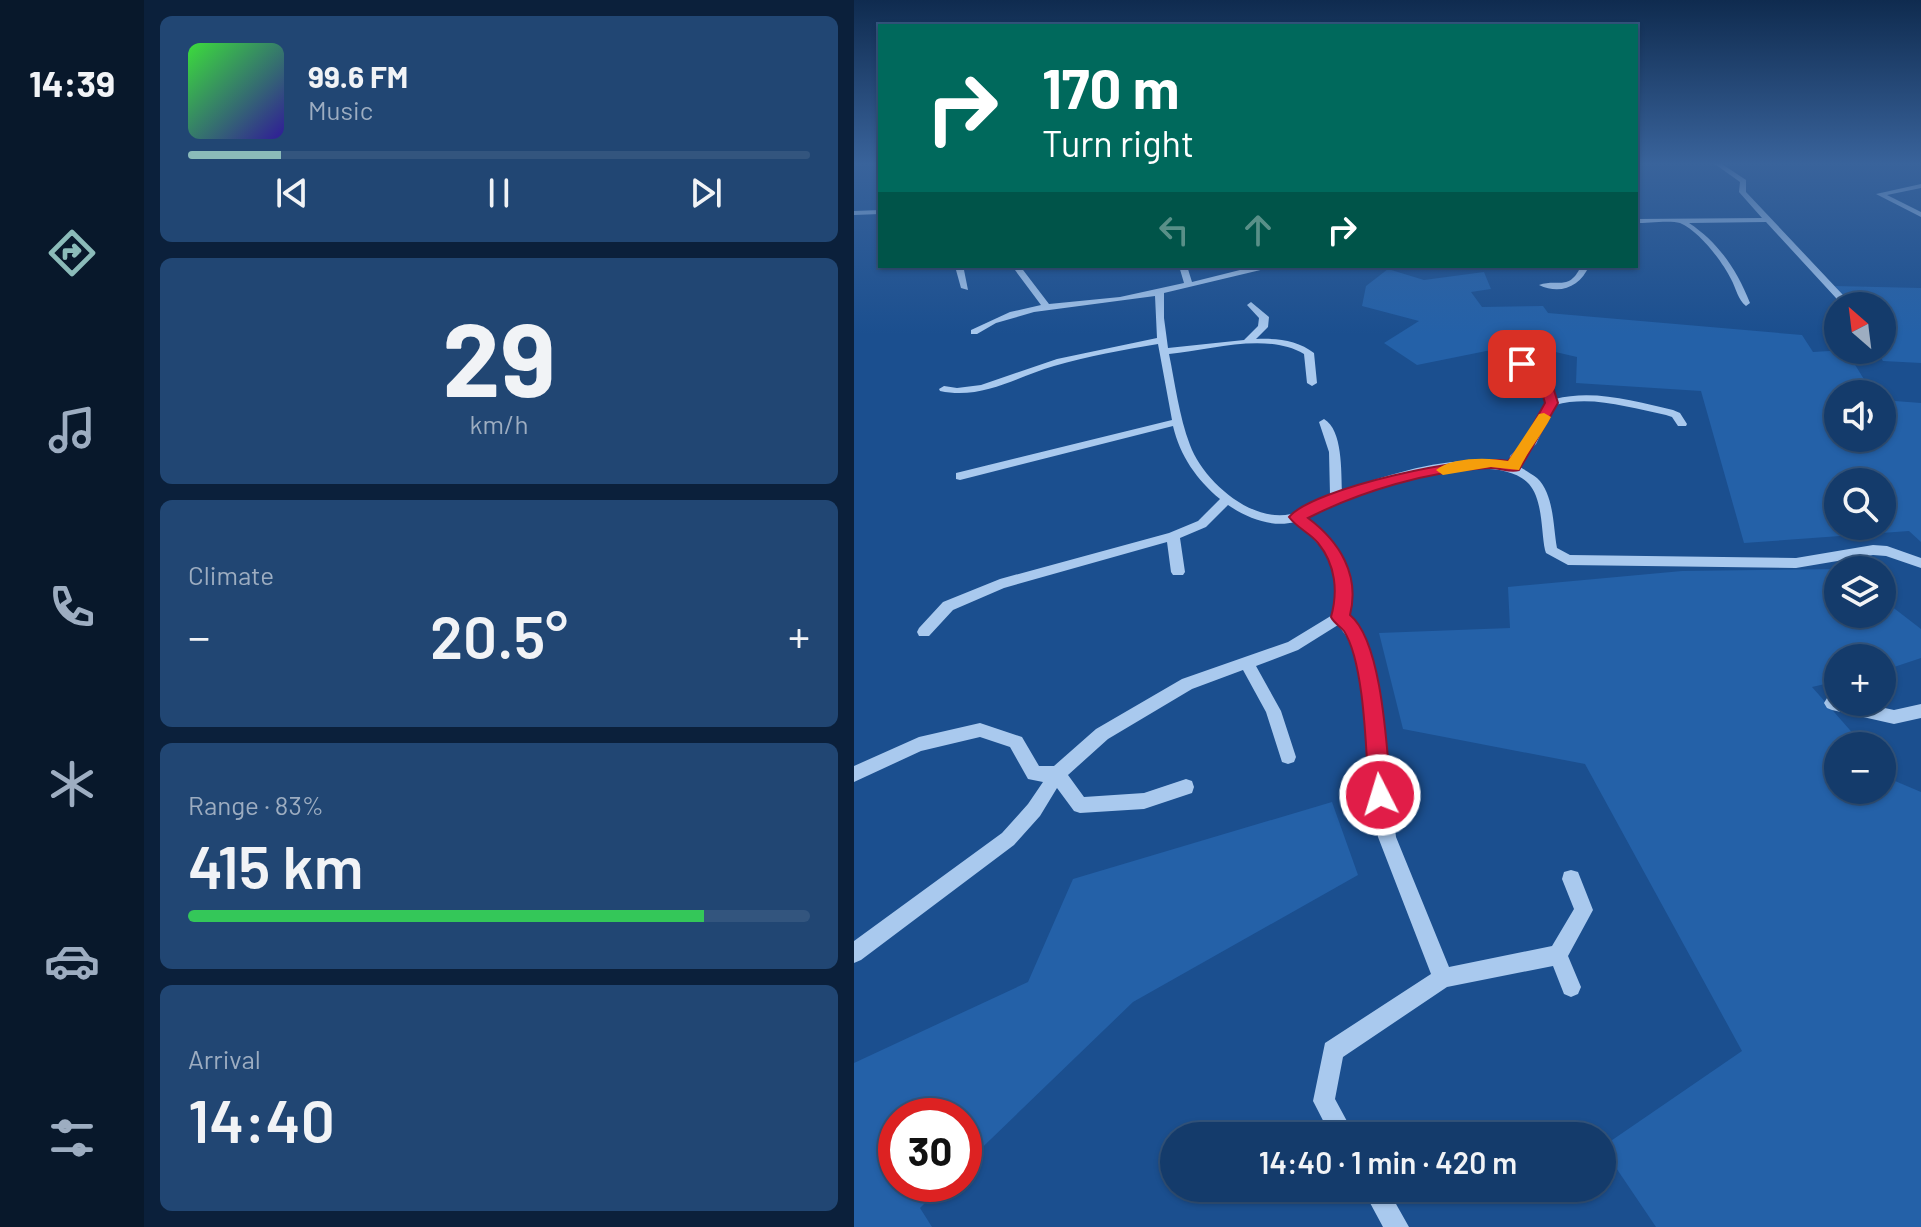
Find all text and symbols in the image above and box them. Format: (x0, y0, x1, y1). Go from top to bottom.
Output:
text: 170 m (1042, 53, 1179, 120)
icon: right (910, 56, 1014, 160)
text: 99.6 FM (308, 58, 408, 94)
text: 14:39 (29, 61, 115, 104)
text: Music (308, 94, 373, 125)
text: Turn right (1042, 121, 1194, 164)
icon: previous (270, 171, 314, 215)
icon: pause (477, 171, 521, 215)
icon: next (684, 171, 728, 215)
icon: left (1152, 208, 1196, 252)
icon: ahead (1236, 208, 1280, 252)
icon: right (1320, 208, 1364, 252)
icon: directions (44, 225, 100, 281)
north arrow (1824, 292, 1896, 364)
map controls (1824, 292, 1896, 804)
text: 29 (442, 293, 556, 418)
pin (1488, 330, 1556, 398)
icon: arrive (1500, 342, 1544, 386)
button: sound (1824, 380, 1896, 452)
icon: music (44, 402, 100, 458)
text: km/h (470, 408, 528, 439)
button: search (1824, 468, 1896, 540)
button: layers (1824, 556, 1896, 628)
text: Climate (188, 559, 274, 590)
icon: phone (44, 579, 100, 635)
text: 20.5° (430, 599, 568, 671)
text: − (188, 609, 210, 662)
text: + (788, 609, 810, 662)
button: + (1824, 644, 1896, 716)
button: − (1824, 732, 1896, 804)
position arrow (1338, 753, 1422, 837)
icon: climate (44, 756, 100, 812)
text: Range · 83% (188, 789, 324, 820)
text: 415 km (188, 829, 363, 901)
icon: car (44, 933, 100, 989)
text: Arrival (188, 1043, 261, 1074)
text: 14:40 (188, 1083, 335, 1155)
speed limit sign: 30 (878, 1098, 982, 1202)
icon: filters (44, 1110, 100, 1166)
text: 14:40 · 1 min · 420 m (1259, 1144, 1517, 1180)

